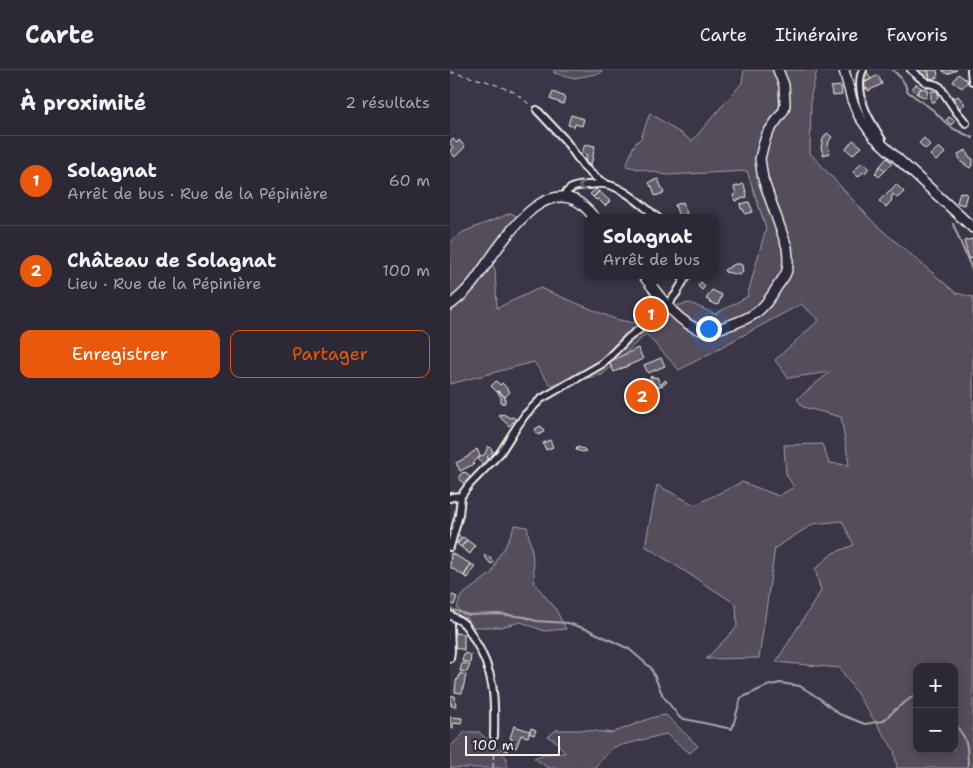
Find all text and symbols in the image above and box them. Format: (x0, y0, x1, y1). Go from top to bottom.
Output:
text: Carte (25, 19, 94, 51)
text: Carte (700, 23, 747, 47)
text: Itinéraire (775, 23, 859, 47)
text: Favoris (887, 23, 948, 47)
text: À proximité (20, 89, 146, 117)
text: 2 résultats (345, 92, 430, 113)
text: Solagnat (67, 158, 157, 183)
text: 1 (32, 170, 40, 191)
text: 60 m (389, 170, 430, 191)
one-way arrow (578, 180, 586, 191)
text: Arrêt de bus · Rue de la Pépinière (67, 183, 328, 204)
popup (584, 214, 719, 279)
text: Solagnat (603, 224, 692, 249)
text: Château de Solagnat (67, 248, 276, 273)
text: Arrêt de bus (603, 249, 700, 270)
text: 2 (30, 260, 42, 281)
text: 100 m (382, 260, 430, 281)
text: Lieu · Rue de la Pépinière (67, 273, 261, 294)
pin: 1 (635, 295, 667, 333)
your location (696, 316, 722, 342)
button: Enregistrer (20, 330, 220, 378)
button: Partager (230, 330, 430, 378)
pin: 2 (626, 377, 658, 415)
map controls (913, 663, 958, 753)
button: + (913, 663, 958, 708)
button: − (913, 708, 958, 753)
scale bar (465, 733, 560, 756)
text: 100 m (472, 736, 514, 754)

